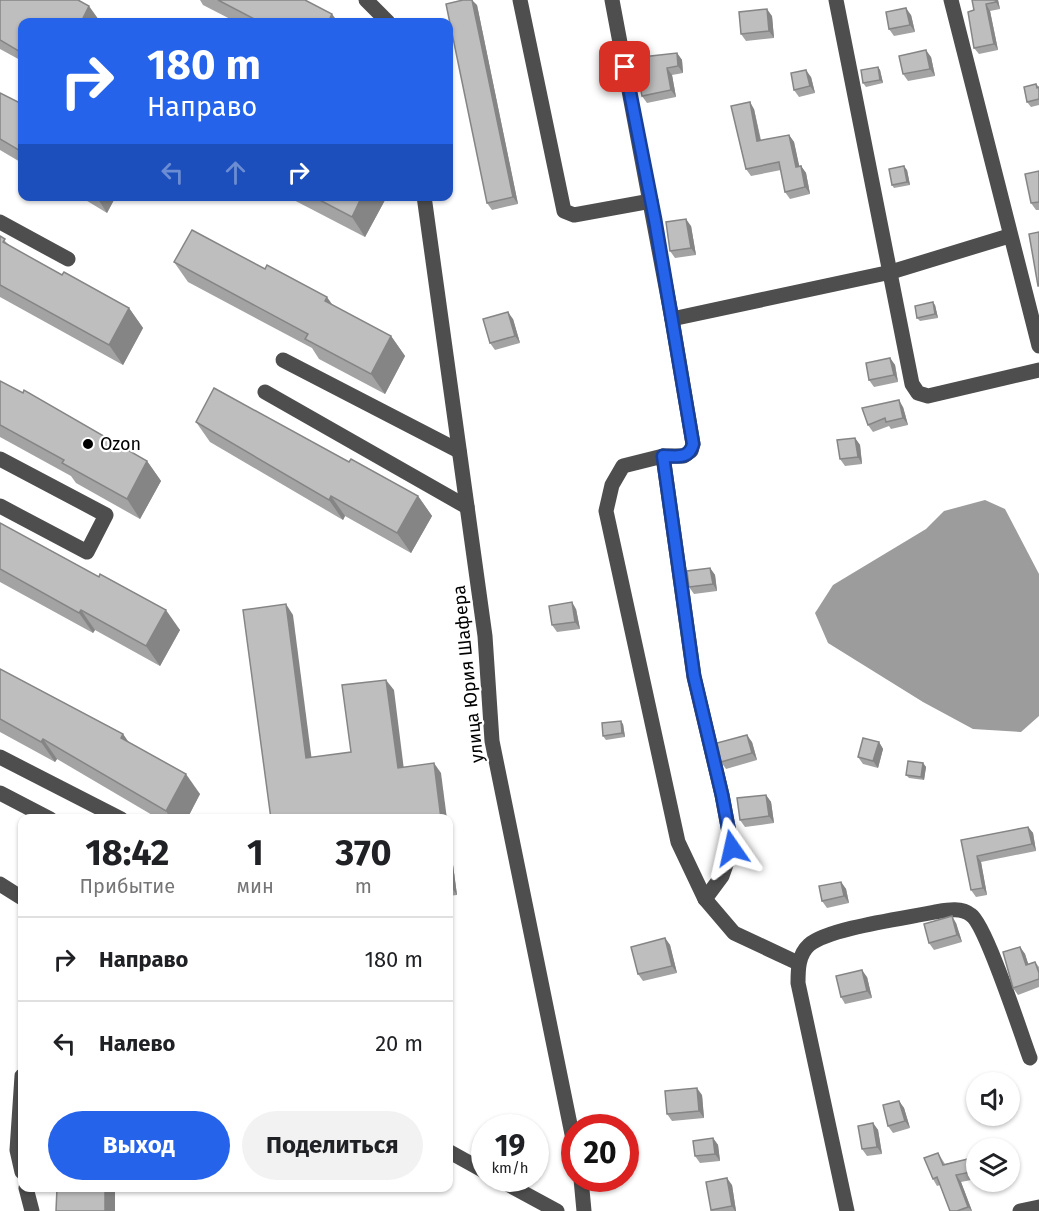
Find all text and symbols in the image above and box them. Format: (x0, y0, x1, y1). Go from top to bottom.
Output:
text: 180 m (147, 40, 261, 90)
pin (599, 41, 650, 92)
icon: right (48, 42, 126, 120)
icon: arrive (608, 50, 641, 83)
text: Направо (147, 91, 257, 123)
icon: left (156, 156, 189, 189)
icon: ahead (219, 156, 252, 189)
icon: right (282, 156, 315, 189)
place label: Ozon (100, 433, 141, 455)
marker: Ozon (81, 437, 95, 451)
street label: улица Юрия Шафера (448, 584, 488, 764)
position arrow (700, 816, 764, 880)
text: 18:42 (85, 831, 169, 875)
text: 1 (247, 831, 264, 875)
text: 370 (335, 831, 391, 875)
text: Прибытие (80, 874, 175, 898)
text: мин (237, 874, 274, 898)
text: m (355, 874, 372, 898)
icon: right (48, 943, 81, 976)
text: Направо (99, 946, 188, 973)
text: 180 m (364, 946, 423, 973)
icon: left (48, 1027, 81, 1060)
text: Налево (99, 1030, 175, 1057)
text: 20 m (375, 1030, 423, 1057)
map controls (966, 1072, 1020, 1192)
button: sound (966, 1072, 1020, 1126)
button: Выход (48, 1111, 230, 1180)
button: Поделиться (242, 1111, 423, 1180)
speed limit sign: 20 (561, 1114, 639, 1192)
text: 19 (495, 1128, 525, 1164)
button: layers (966, 1138, 1020, 1192)
text: km/h (491, 1159, 529, 1177)

